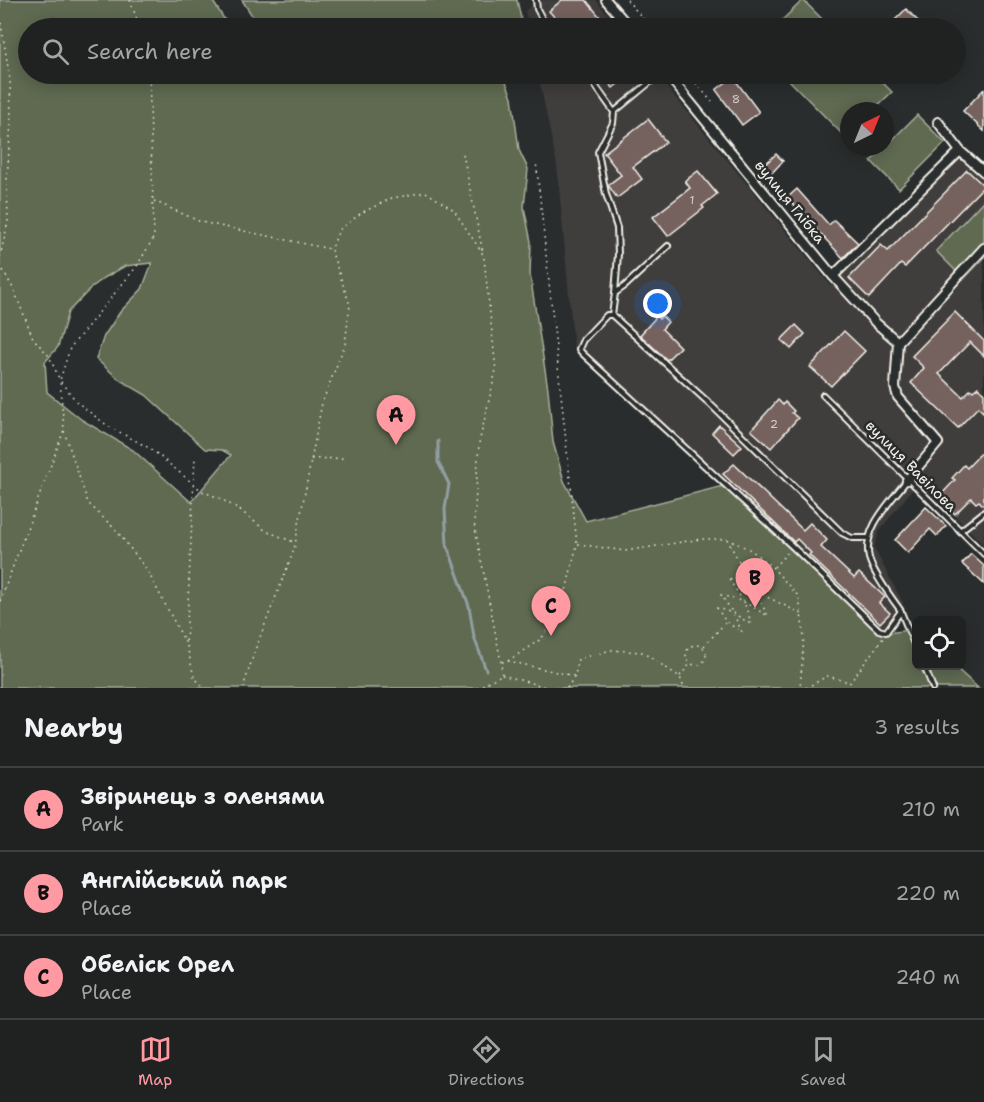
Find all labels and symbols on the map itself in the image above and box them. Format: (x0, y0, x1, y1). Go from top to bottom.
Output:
house number: 8 (732, 91, 740, 107)
north arrow (840, 102, 894, 156)
street label: вулиця Глібка (750, 156, 830, 248)
house number: 1 (689, 192, 695, 208)
your location (643, 289, 672, 318)
pin: A (376, 396, 416, 445)
house number: 2 (770, 416, 778, 432)
street label: вулиця Вавілова (861, 416, 962, 517)
pin: B (736, 558, 774, 608)
pin: C (532, 586, 570, 636)

